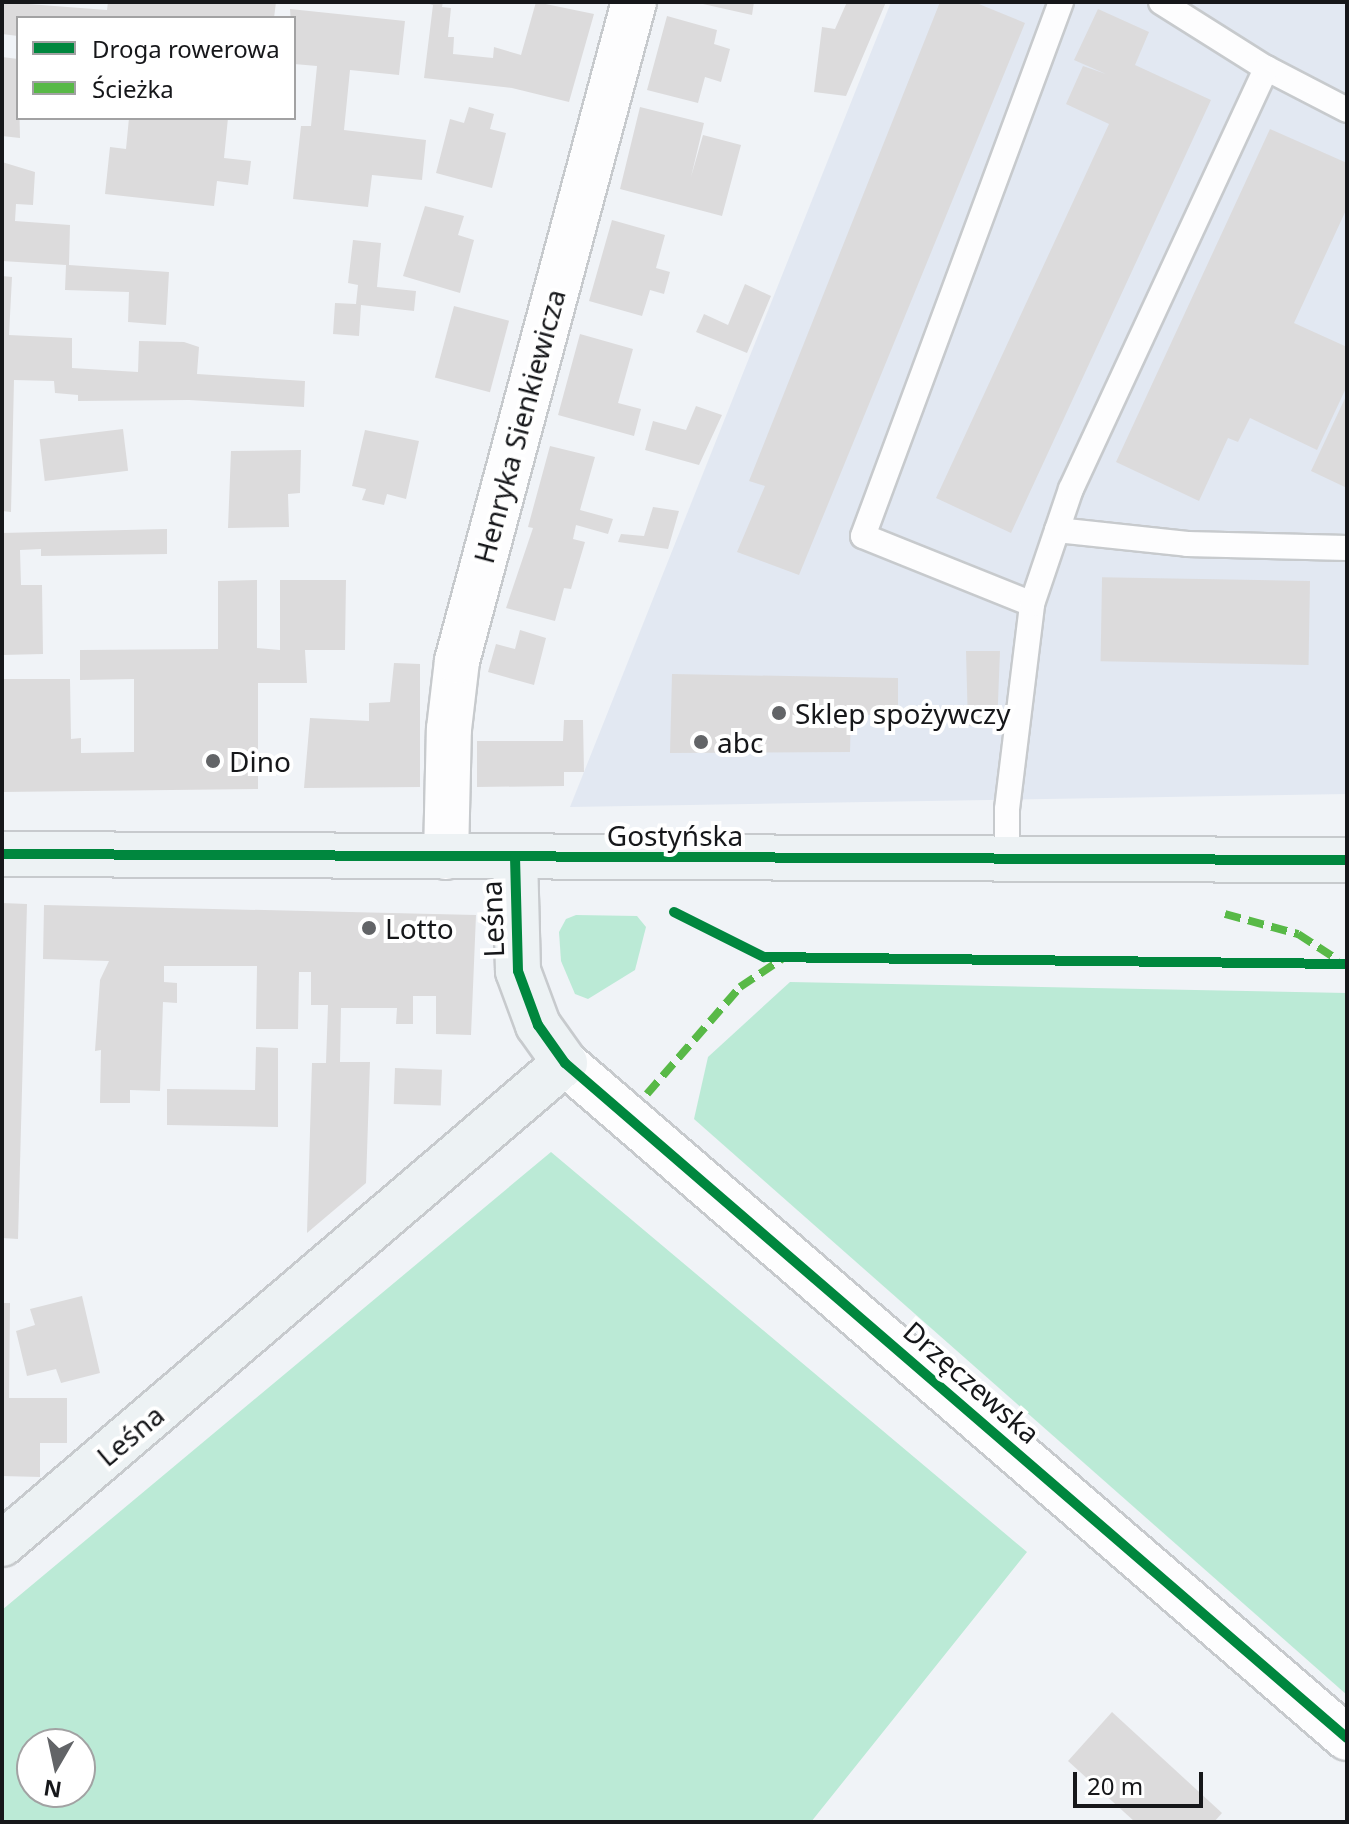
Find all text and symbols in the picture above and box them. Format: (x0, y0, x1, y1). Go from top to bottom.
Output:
legend (16, 16, 296, 120)
text: Droga rowerowa (92, 32, 280, 65)
text: Ścieżka (92, 72, 174, 105)
street label: Henryka Sienkiewicza (466, 285, 572, 567)
place label: Sklep spożywczy (795, 696, 1010, 730)
marker: Sklep spożywczy (770, 704, 788, 722)
place label: abc (717, 725, 763, 759)
marker: abc (692, 733, 710, 751)
place label: Dino (229, 744, 291, 778)
marker: Dino (204, 752, 222, 770)
street label: Gostyńska (607, 818, 743, 852)
street label: Leśna (474, 880, 510, 958)
place label: Lotto (385, 911, 454, 945)
marker: Lotto (360, 919, 378, 937)
street label: Drzęczewska (897, 1314, 1047, 1450)
street label: Leśna (90, 1397, 170, 1473)
north arrow (16, 1728, 96, 1808)
scale bar (1077, 1756, 1207, 1806)
text: 20 m (1087, 1769, 1143, 1802)
text: N (41, 1774, 64, 1806)

